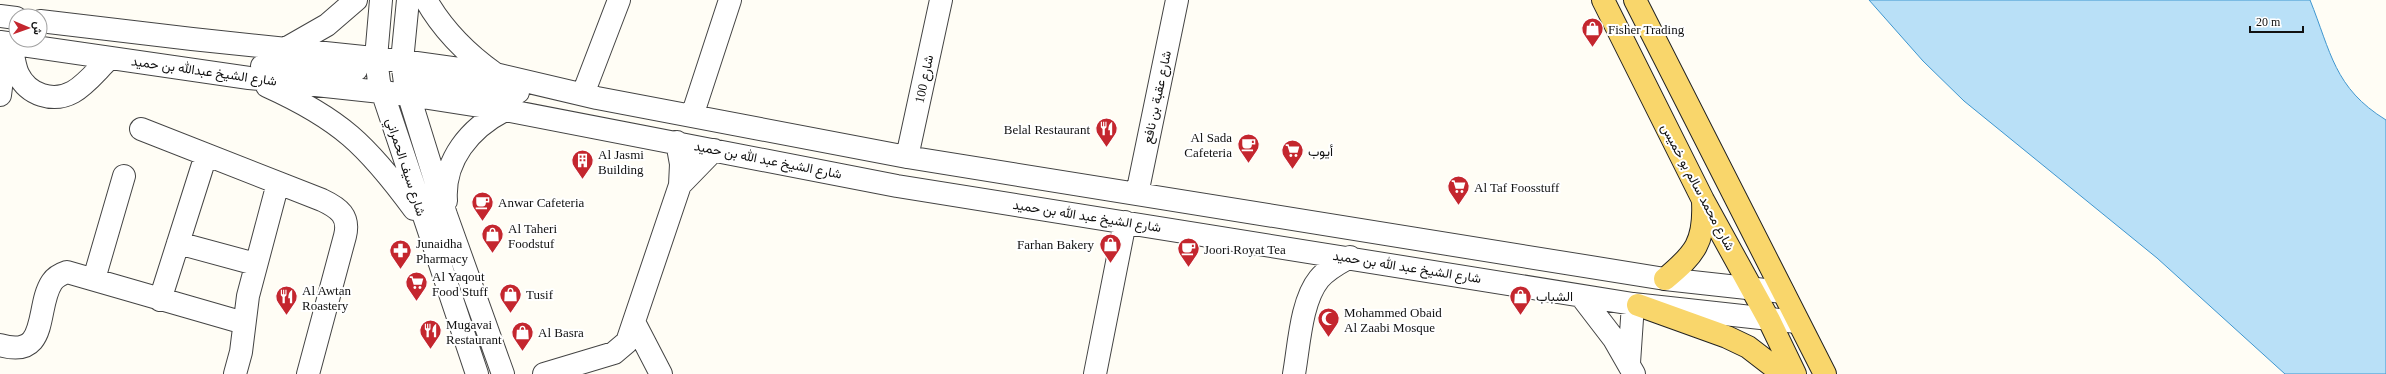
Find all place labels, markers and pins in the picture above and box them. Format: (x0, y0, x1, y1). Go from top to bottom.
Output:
shop icon: Fisher Trading (1580, 16, 1606, 49)
place label: Fisher Trading (1608, 22, 1685, 37)
restaurant icon: Belal Restaurant (1093, 116, 1119, 149)
place label: Belal Restaurant (1004, 122, 1090, 137)
place label: Al Sada Cafeteria (1184, 130, 1232, 160)
cafe icon: Al Sada Cafeteria (1235, 131, 1261, 164)
supermarket icon: أيوب (1279, 138, 1305, 171)
place label: أيوب (1308, 144, 1333, 160)
place label: Al Jasmi Building (598, 147, 644, 177)
building icon: Al Jasmi Building (570, 148, 596, 181)
supermarket icon: Al Taf Foosstuff (1446, 174, 1472, 207)
place label: Al Taf Foosstuff (1474, 180, 1560, 195)
cafe icon: Anwar Cafeteria (470, 189, 496, 222)
place label: Anwar Cafeteria (498, 195, 584, 210)
place label: Al Taheri Foodstuf (508, 221, 557, 251)
shop icon: Al Taheri Foodstuf (479, 222, 505, 255)
shop icon: Farhan Bakery (1097, 231, 1123, 264)
place label: Junaidha Pharmacy (416, 236, 468, 266)
cafe icon: Joori Royat Tea (1175, 236, 1201, 269)
pharmacy icon: Junaidha Pharmacy (388, 237, 414, 270)
place label: Farhan Bakery (1017, 237, 1094, 252)
place label: Joori Royat Tea (1204, 242, 1286, 257)
place label: Al Yaqout Food Stuff (432, 269, 488, 299)
supermarket icon: Al Yaqout Food Stuff (403, 270, 429, 303)
shop icon: Tusif (498, 281, 524, 314)
place label: Al Awtan Roastery (302, 283, 351, 313)
shop icon: الشباب (1507, 283, 1533, 316)
restaurant icon: Al Awtan Roastery (274, 284, 300, 317)
place label: Tusif (526, 287, 554, 302)
place label: الشباب (1536, 289, 1573, 304)
place label: Mohammed Obaid Al Zaabi Mosque (1344, 305, 1442, 335)
mosque icon: Mohammed Obaid Al Zaabi Mosque (1315, 306, 1341, 339)
place label: Mugavai Restaurant (446, 317, 502, 347)
restaurant icon: Mugavai Restaurant (417, 318, 443, 351)
shop icon: Al Basra (510, 319, 536, 352)
place label: Al Basra (538, 325, 584, 340)

